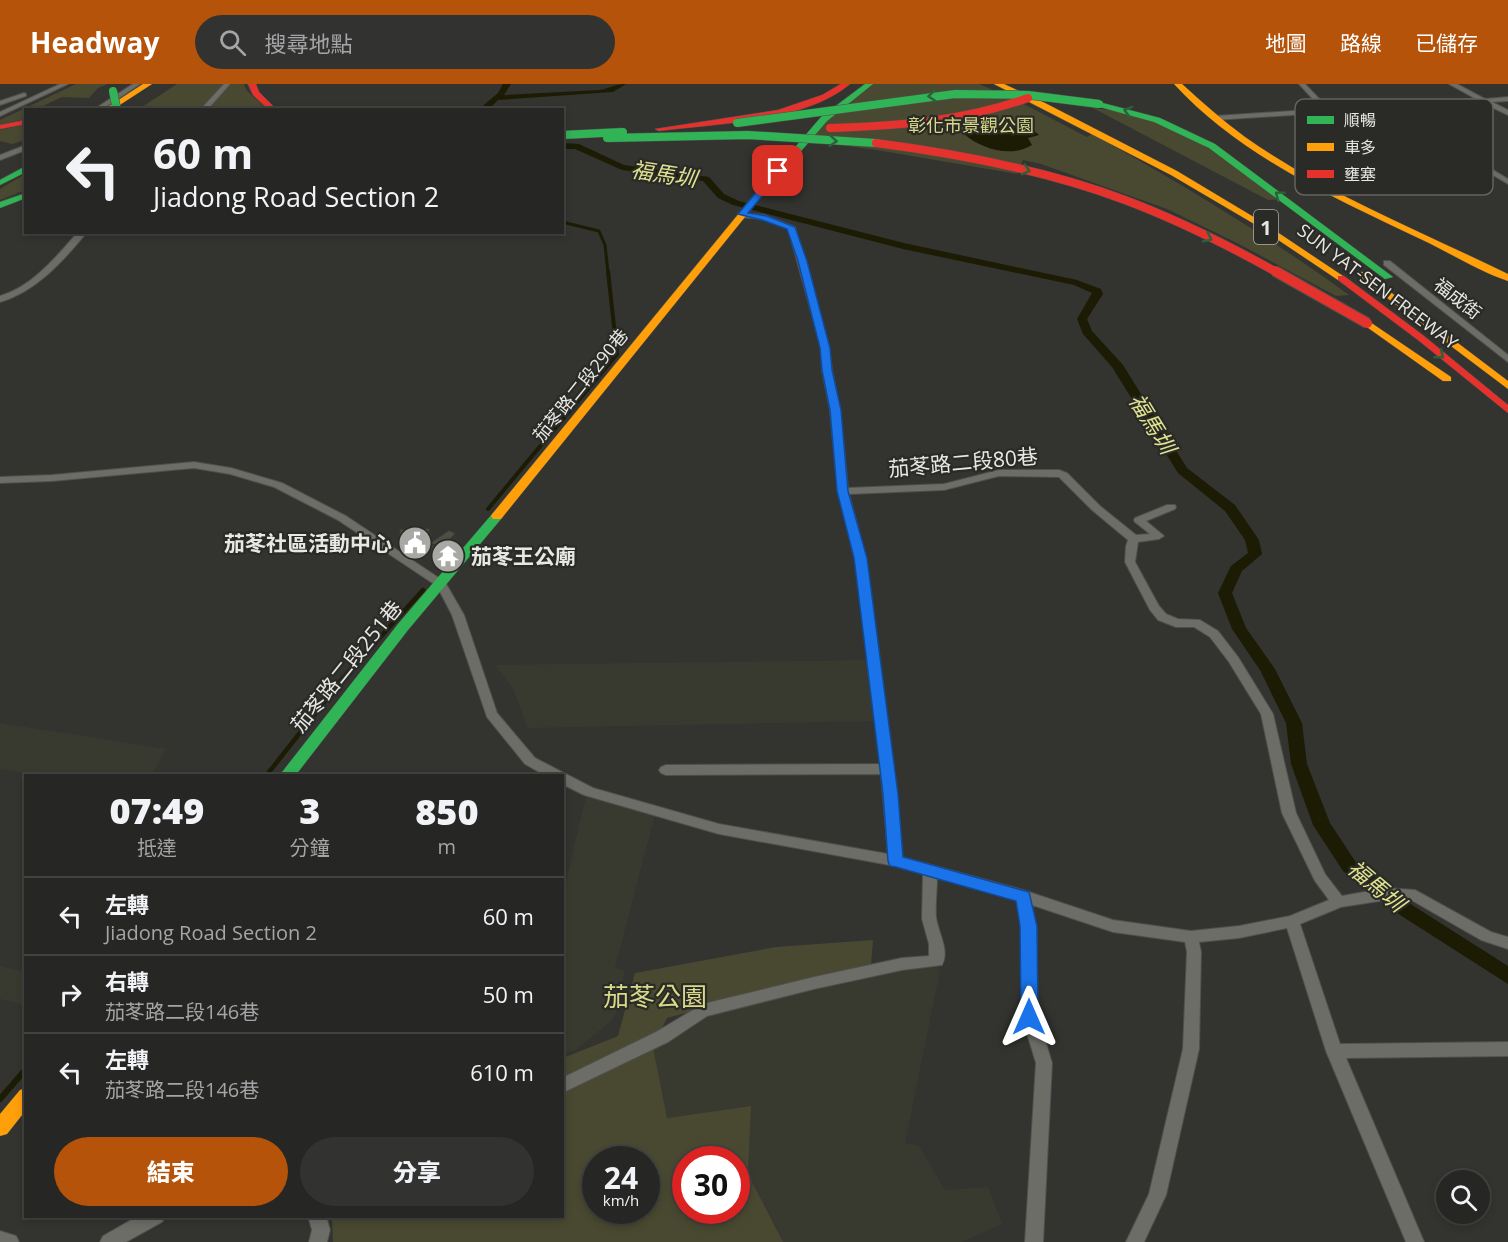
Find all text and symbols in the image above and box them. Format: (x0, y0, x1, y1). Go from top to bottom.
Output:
search box (195, 15, 615, 69)
text: Headway (30, 23, 159, 61)
icon: search (216, 26, 249, 59)
text: 搜尋地點 (264, 28, 352, 58)
text: 地圖 (1265, 29, 1307, 57)
text: 路線 (1340, 29, 1382, 57)
text: 已儲存 (1415, 29, 1478, 57)
one-way arrow (927, 89, 936, 102)
legend (1295, 99, 1493, 195)
one-way arrow (1123, 106, 1134, 118)
text: 順暢 (1344, 109, 1376, 131)
park label: 彰化市景觀公園 (908, 113, 1034, 137)
text: 60 m (153, 124, 253, 181)
icon: left (54, 132, 132, 210)
one-way arrow (829, 134, 838, 147)
text: 車多 (1344, 136, 1376, 158)
pin (752, 145, 803, 196)
water label: 福馬圳 (629, 153, 702, 193)
icon: arrive (761, 154, 794, 187)
one-way arrow (1021, 162, 1031, 175)
text: 壅塞 (1344, 163, 1376, 185)
text: Jiadong Road Section 2 (153, 178, 439, 215)
one-way arrow (1274, 191, 1285, 202)
road number: 1 (1254, 210, 1278, 244)
street label: SUN YAT-SEN FREEWAY (1293, 218, 1464, 355)
one-way arrow (1202, 230, 1213, 242)
street label: 福成街 (1429, 272, 1487, 324)
street label: 茄苳路二段290巷 (527, 323, 633, 447)
one-way arrow (1433, 347, 1444, 358)
water label: 福馬圳 (1123, 387, 1185, 461)
street label: 茄苳路二段80巷 (887, 442, 1039, 482)
public building icon: 茄苳社區活動中心 (397, 525, 433, 561)
place label: 茄苳社區活動中心 (224, 529, 392, 557)
temple icon: 茄苳王公廟 (430, 538, 466, 574)
place label: 茄苳王公廟 (471, 542, 576, 570)
street label: 茄苳路二段251巷 (284, 594, 408, 738)
text: 07:49 (109, 786, 204, 835)
text: 3 (299, 786, 320, 835)
text: 850 (415, 787, 479, 836)
text: m (438, 833, 456, 860)
text: 抵達 (137, 834, 177, 861)
text: 分鐘 (290, 834, 330, 861)
water label: 福馬圳 (1342, 852, 1414, 920)
text: 左轉 (105, 889, 149, 919)
icon: left (54, 900, 87, 933)
text: 60 m (483, 901, 534, 931)
text: Jiadong Road Section 2 (105, 919, 317, 946)
text: 右轉 (105, 966, 149, 996)
icon: right (54, 978, 87, 1011)
park label: 茄苳公園 (603, 978, 707, 1014)
text: 50 m (483, 979, 534, 1009)
position arrow (997, 985, 1061, 1049)
text: 茄苳路二段146巷 (105, 998, 259, 1025)
text: 左轉 (105, 1044, 149, 1074)
icon: left (54, 1056, 87, 1089)
text: 610 m (470, 1057, 534, 1087)
text: 茄苳路二段146巷 (105, 1076, 259, 1103)
button: 結束 (54, 1137, 288, 1206)
button: 分享 (300, 1137, 534, 1206)
speed limit sign: 30 (672, 1146, 750, 1224)
text: 24 (604, 1157, 638, 1198)
map controls (1436, 1170, 1490, 1224)
button: search (1436, 1170, 1490, 1224)
text: km/h (603, 1190, 639, 1210)

